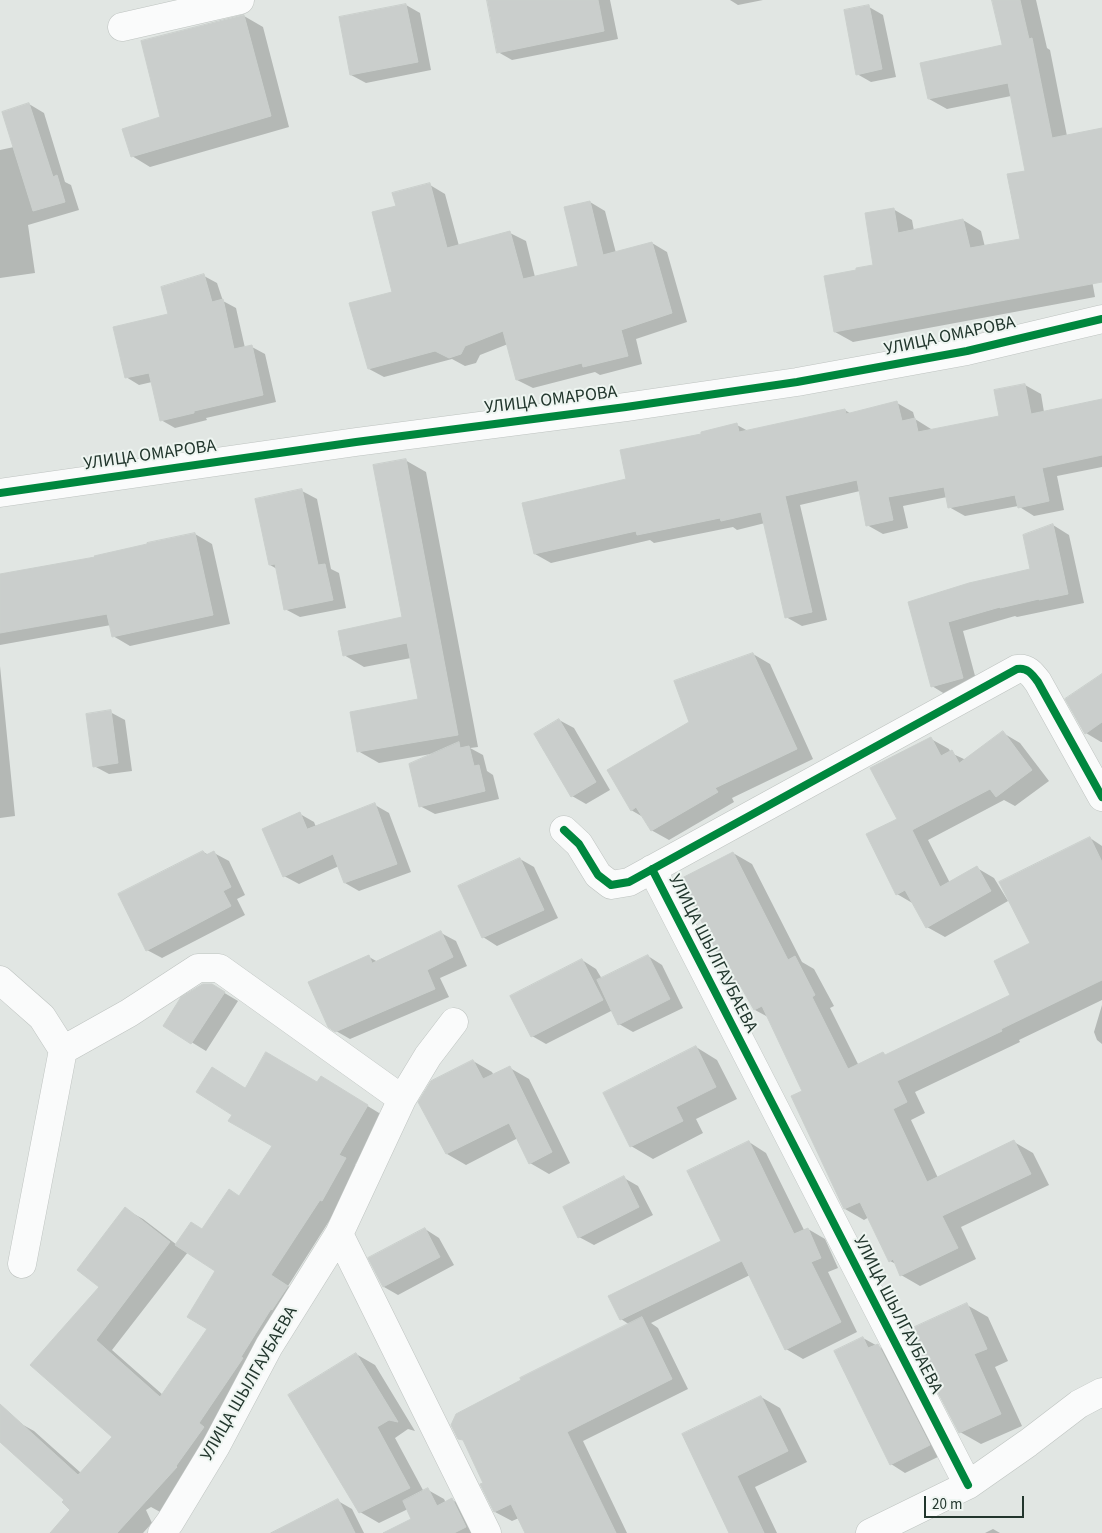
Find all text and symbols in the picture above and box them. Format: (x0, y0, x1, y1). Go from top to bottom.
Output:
street label: УЛИЦА ОМАРОВА (882, 313, 1018, 361)
street label: УЛИЦА ОМАРОВА (483, 382, 619, 420)
street label: УЛИЦА ОМАРОВА (82, 436, 218, 476)
street label: УЛИЦА ШЫЛГАУБАЕВА (663, 871, 761, 1037)
street label: УЛИЦА ШЫЛГАУБАЕВА (848, 1232, 946, 1398)
street label: УЛИЦА ШЫЛГАУБАЕВА (197, 1303, 303, 1465)
scale bar (927, 1486, 1027, 1518)
text: 20 m (932, 1494, 962, 1515)

